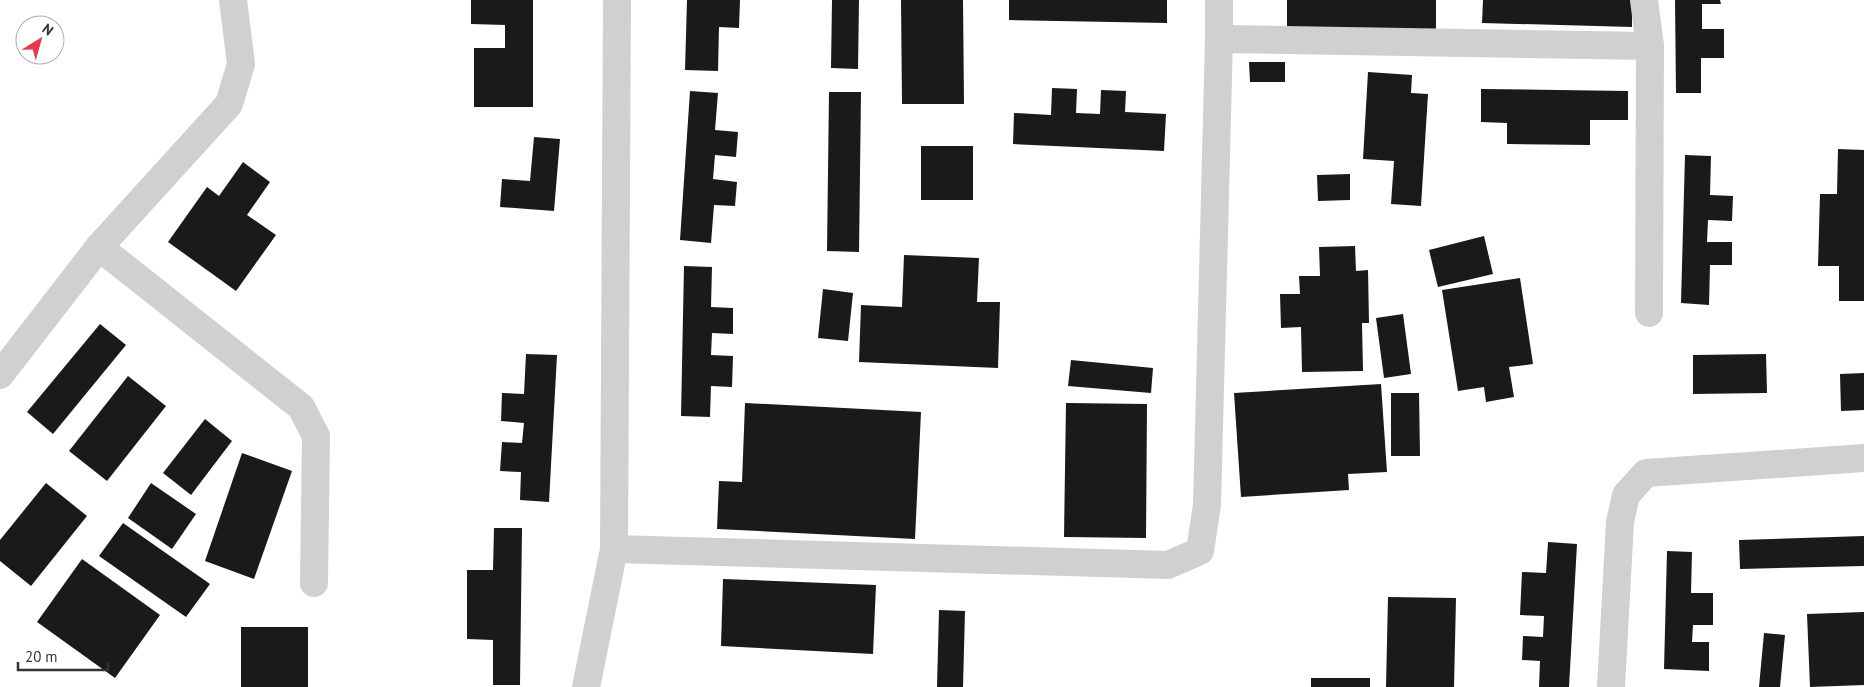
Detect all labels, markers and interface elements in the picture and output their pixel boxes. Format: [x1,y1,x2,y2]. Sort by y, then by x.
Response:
north arrow [15,15,65,65]
text: N [39,20,57,40]
scale bar [18,640,108,672]
text: 20 m [25,647,58,666]

